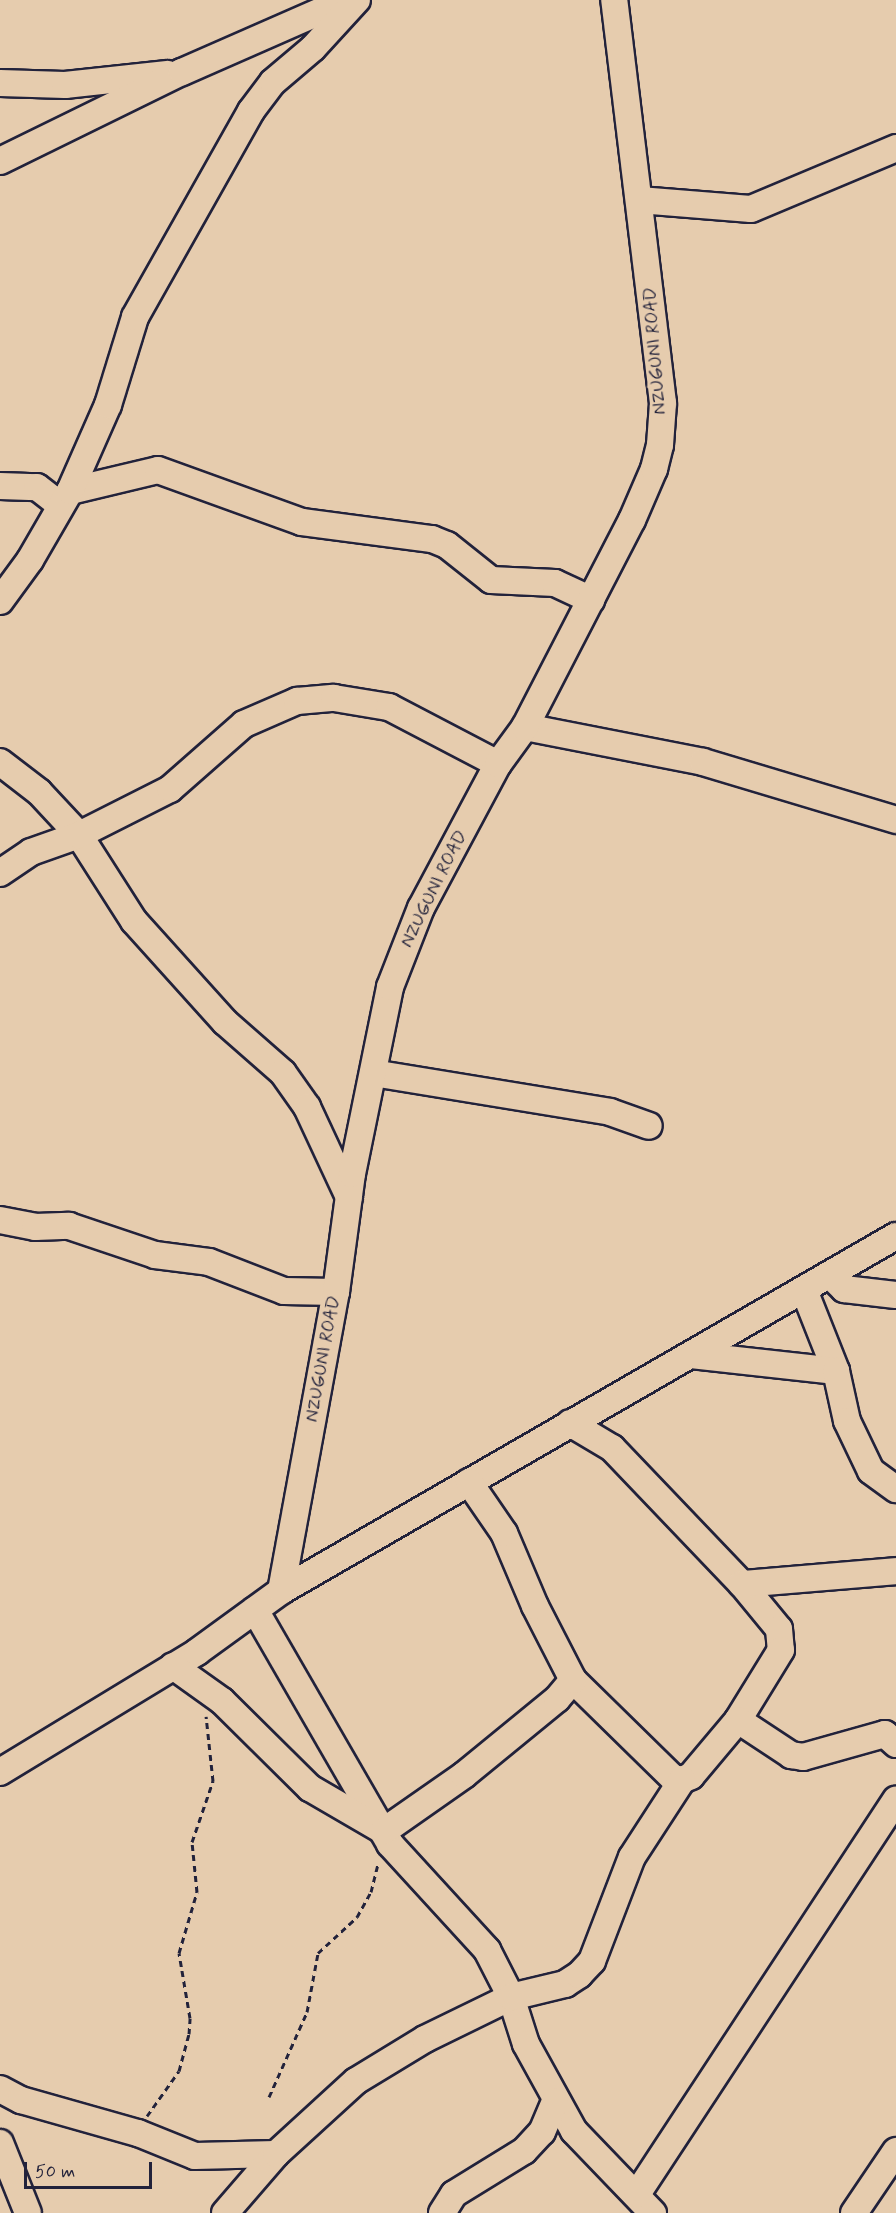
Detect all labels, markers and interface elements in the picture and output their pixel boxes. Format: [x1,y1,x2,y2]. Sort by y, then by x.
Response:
street label: NZUGUNI ROAD [639,287,671,415]
street label: NZUGUNI ROAD [397,827,471,951]
street label: NZUGUNI ROAD [301,1295,345,1423]
scale bar [27,2150,154,2188]
text: 50 m [35,2160,75,2184]

